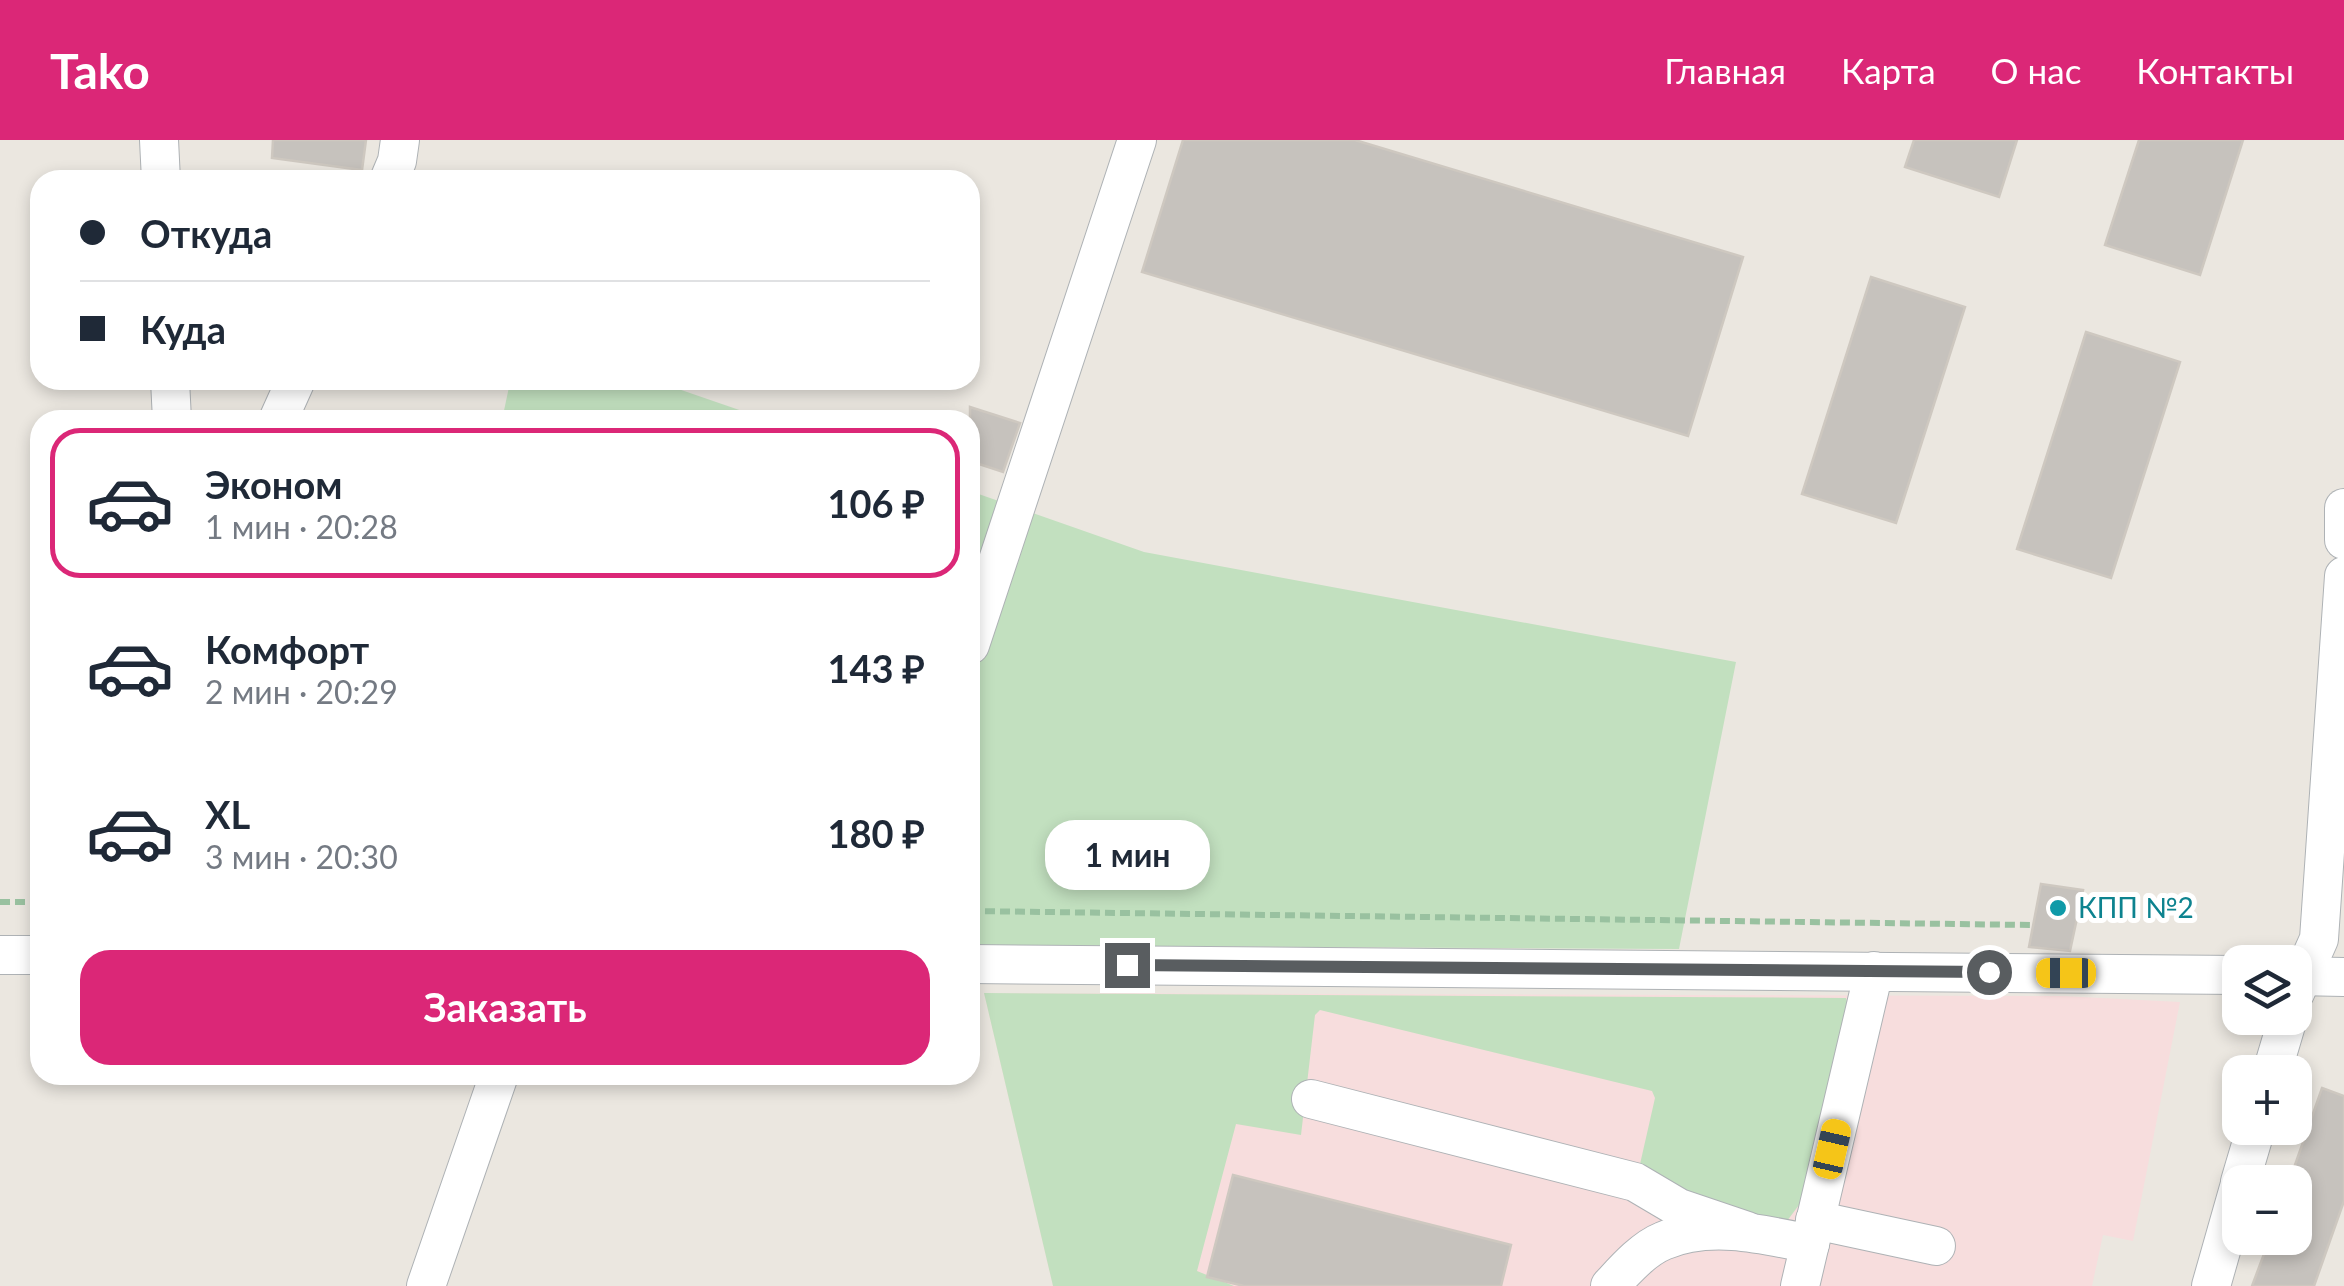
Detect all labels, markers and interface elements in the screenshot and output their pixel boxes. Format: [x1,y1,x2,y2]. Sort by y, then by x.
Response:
text: Tako [50,42,150,99]
text: Главная [1664,49,1786,91]
text: Карта [1841,49,1936,91]
text: О нас [1991,49,2081,91]
text: Контакты [2136,49,2294,91]
text: Откуда [140,210,272,256]
text: Куда [140,306,226,352]
icon: car [85,458,175,548]
text: Эконом [205,461,343,507]
text: 106 ₽ [828,480,925,526]
text: 1 мин · 20:28 [205,507,398,546]
icon: car [85,623,175,713]
text: Комфорт [205,626,369,672]
text: 143 ₽ [828,645,925,691]
text: 2 мин · 20:29 [205,672,398,711]
icon: car [85,788,175,878]
text: XL [205,791,250,837]
text: 180 ₽ [828,810,925,856]
callout: 1 мин [1044,820,1210,890]
text: 1 мин [1084,835,1171,874]
text: 3 мин · 20:30 [205,837,398,876]
place label: КПП №2 [2078,890,2194,924]
marker: КПП №2 [2047,897,2069,919]
route end [1105,943,1150,988]
map controls [2222,945,2312,1255]
button: layers [2222,945,2312,1035]
button: Заказать [80,950,930,1065]
route start [1967,950,2012,995]
car [2036,958,2096,988]
button: + [2222,1055,2312,1145]
car [1811,1116,1853,1182]
button: − [2222,1165,2312,1255]

